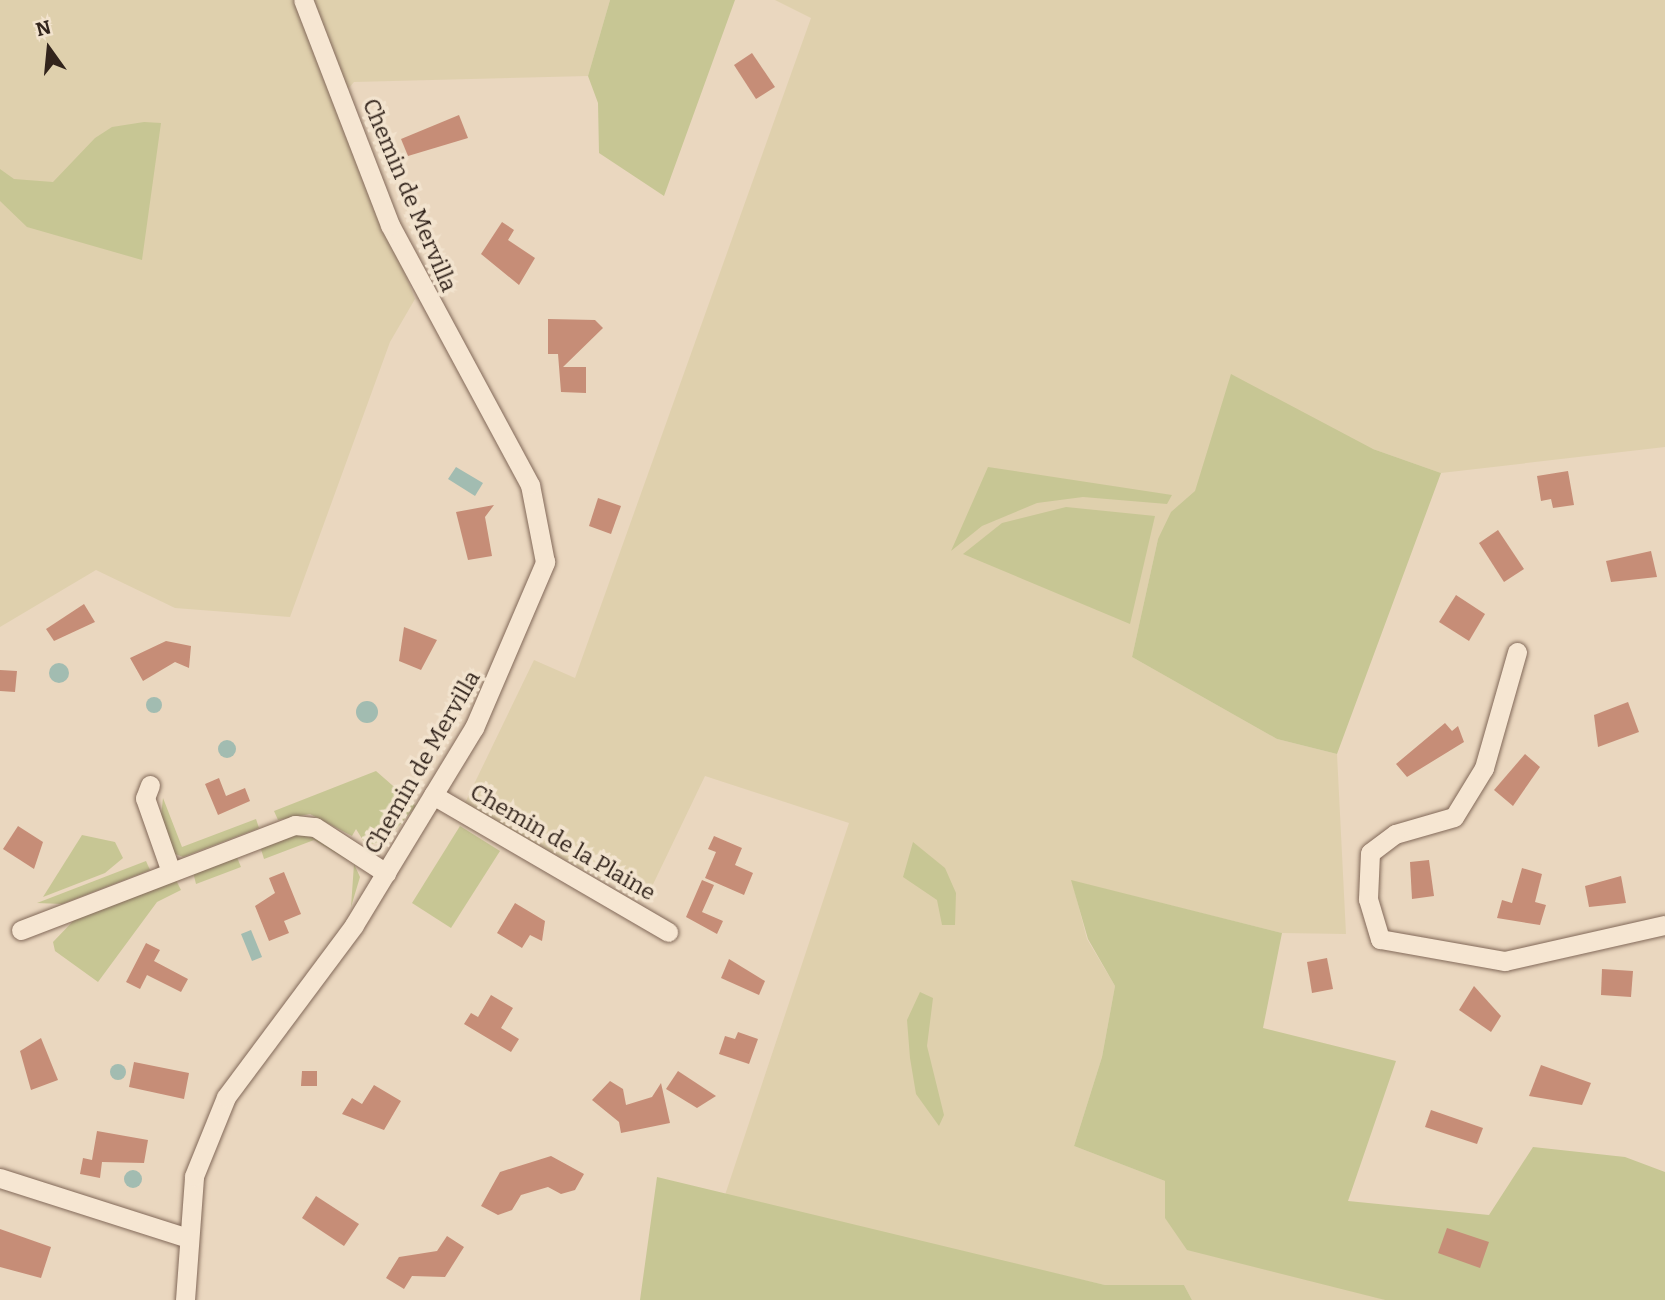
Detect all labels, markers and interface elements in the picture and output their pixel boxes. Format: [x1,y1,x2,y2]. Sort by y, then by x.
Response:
north arrow [14,14,84,84]
text: N [33,15,53,41]
street label: Chemin de Mervilla [357,94,463,296]
street label: Chemin de Mervilla [358,665,486,859]
street label: Chemin de la Plaine [465,778,661,906]

